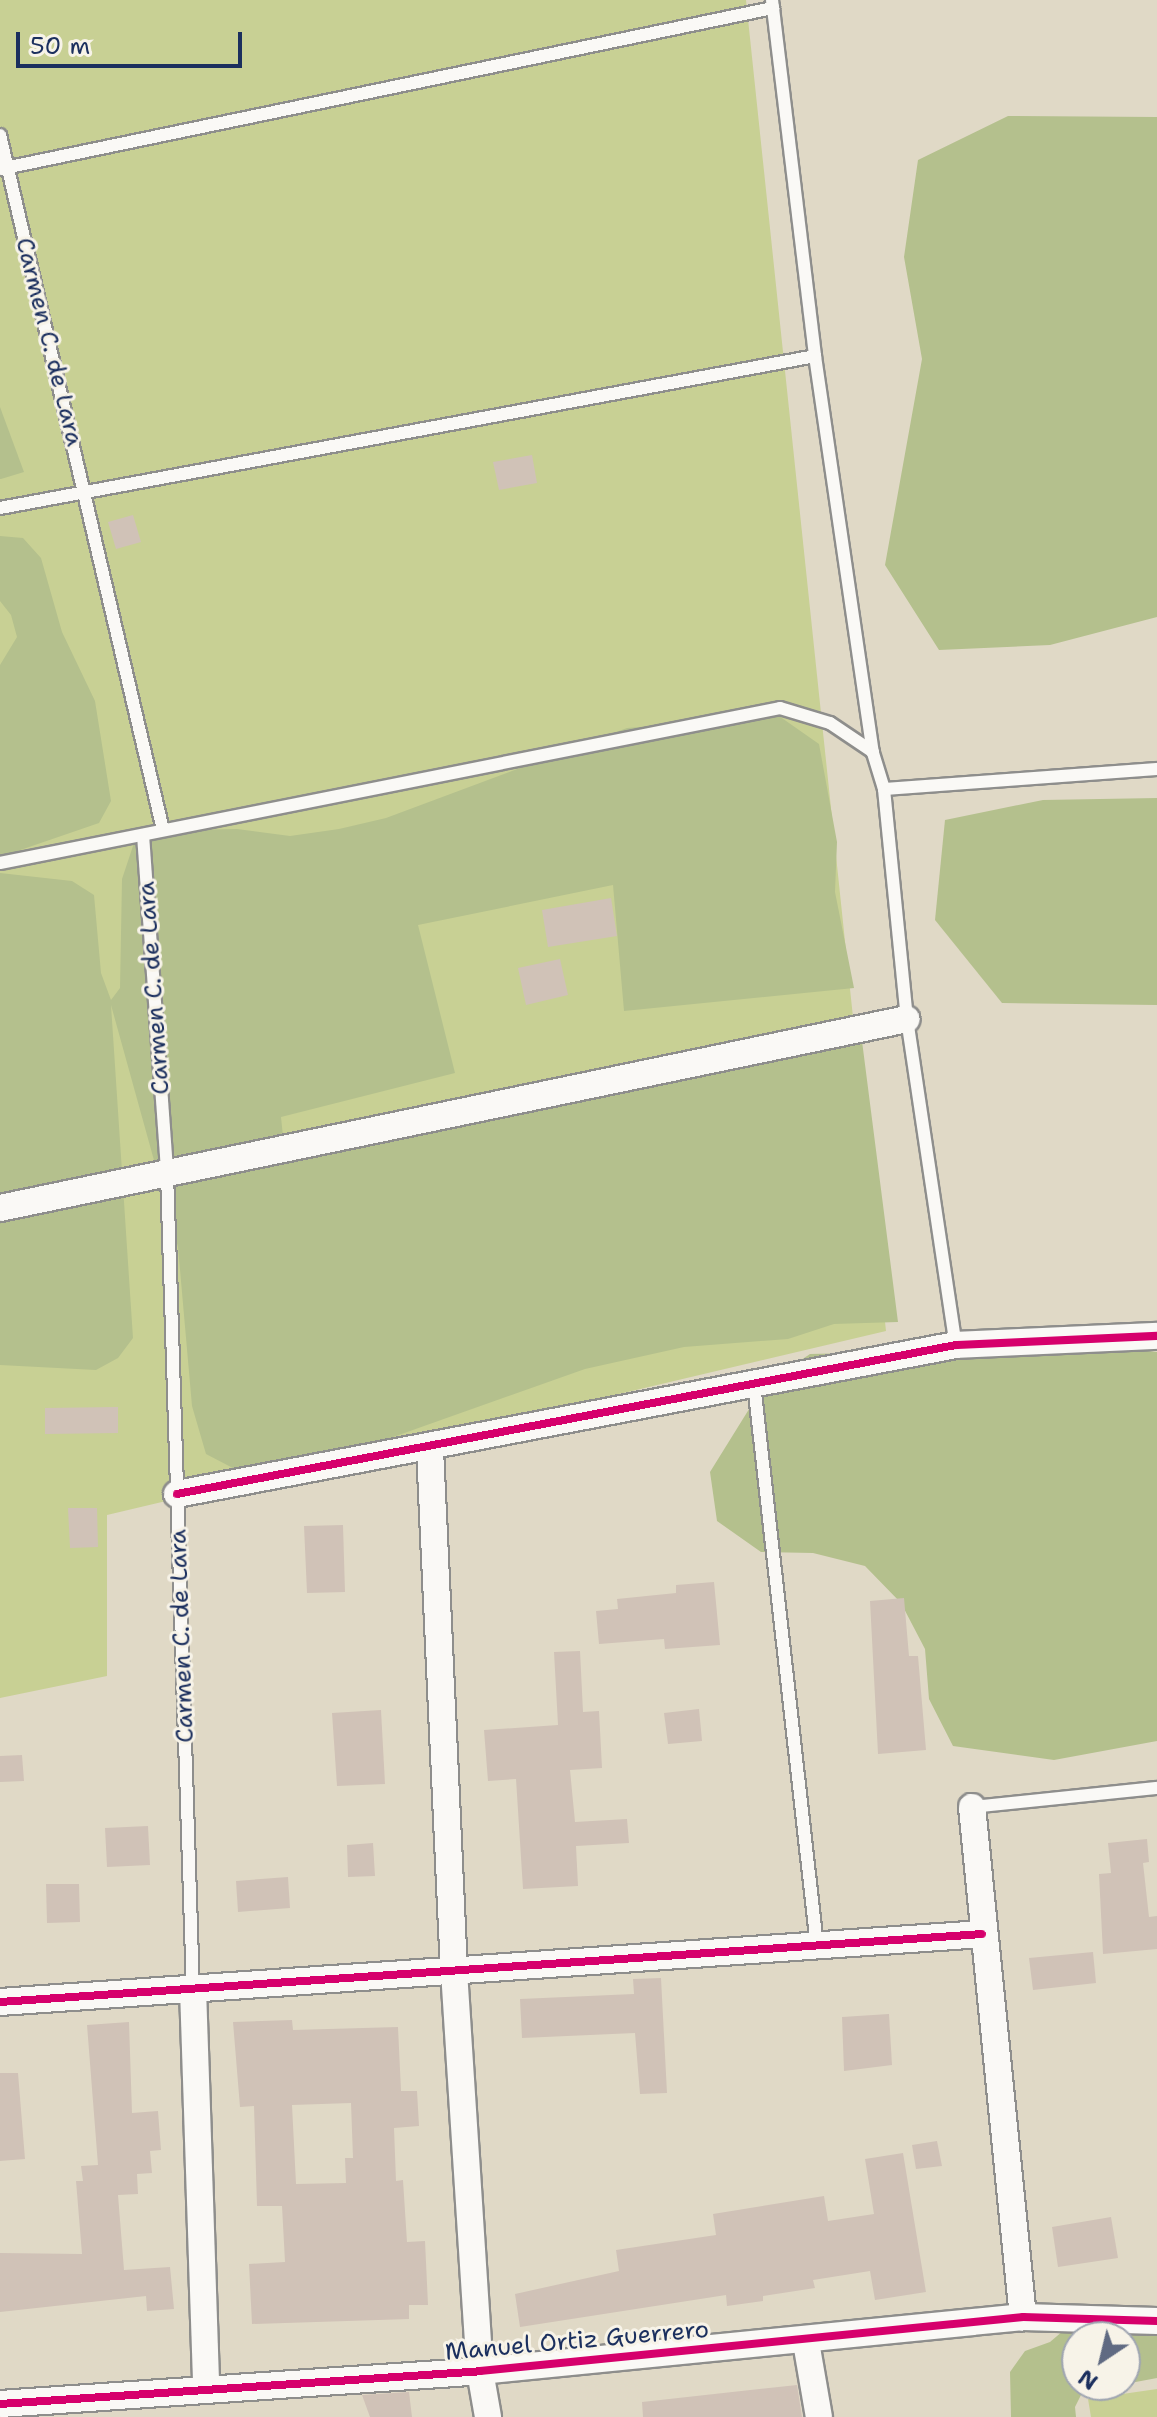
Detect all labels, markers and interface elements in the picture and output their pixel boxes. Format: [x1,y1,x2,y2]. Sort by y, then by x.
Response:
scale bar [20,16,246,66]
text: 50 m [30,30,90,62]
street label: Carmen C. de Lara [9,235,89,449]
street label: Carmen C. de Lara [132,880,176,1096]
street label: Carmen C. de Lara [164,1529,200,1743]
street label: Manuel Ortiz Guerrero [444,2315,710,2367]
north arrow [1061,2321,1141,2401]
text: N [1073,2363,1104,2396]

